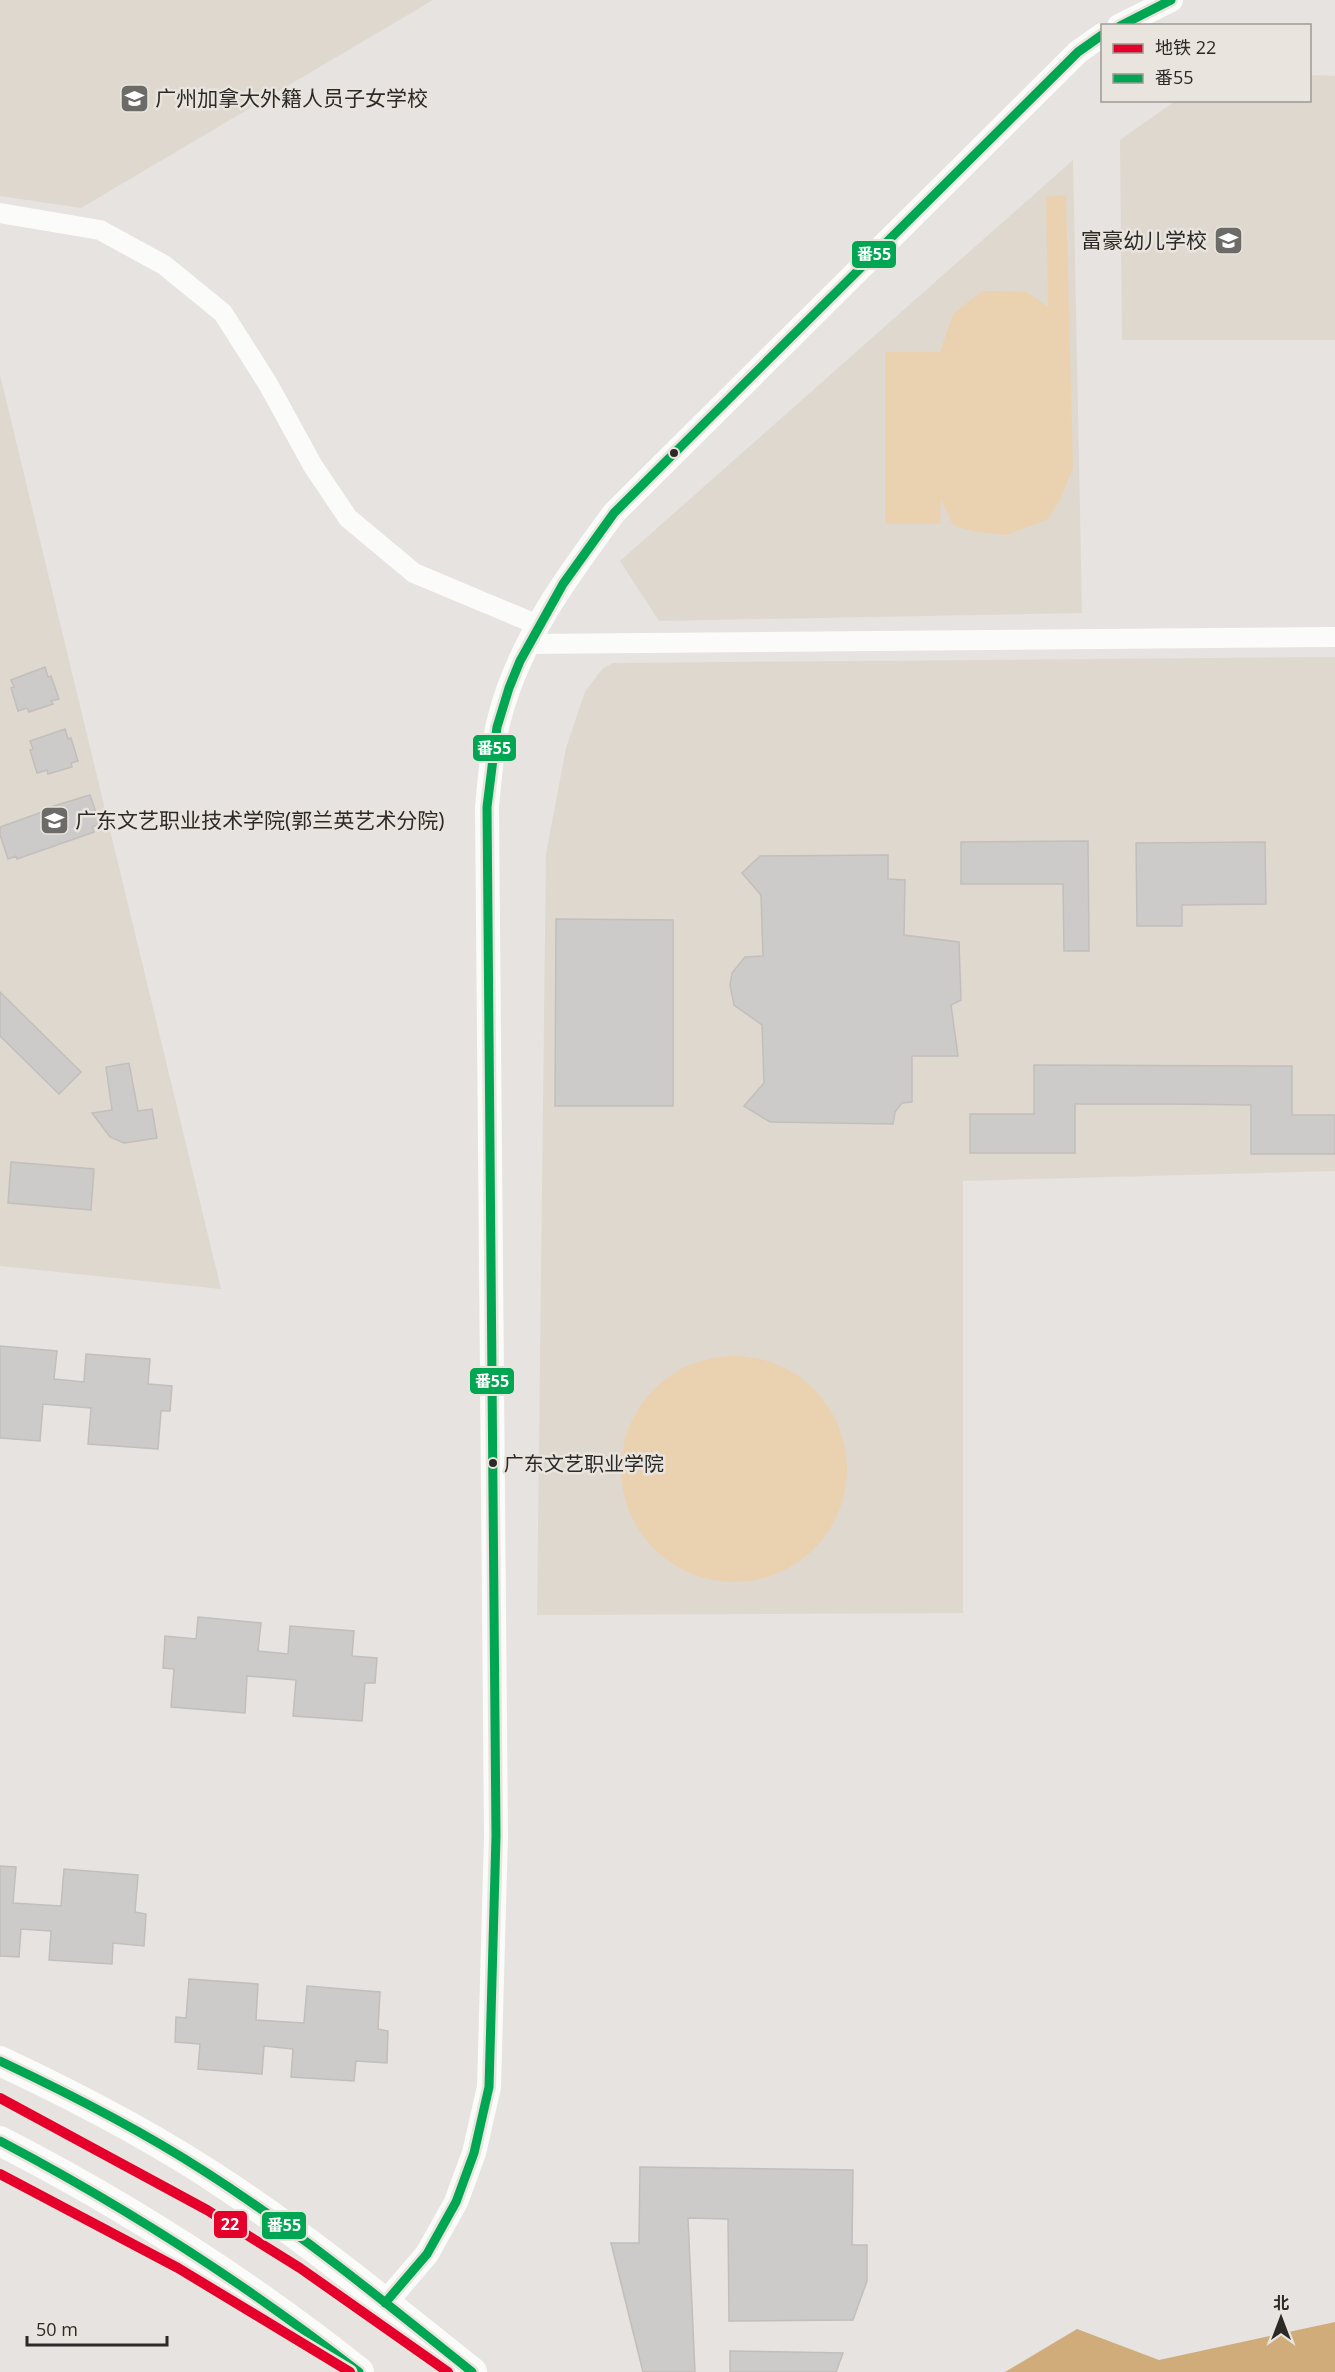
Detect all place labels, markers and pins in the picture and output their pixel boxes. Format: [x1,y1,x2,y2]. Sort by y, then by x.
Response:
school or university icon: 广州加拿大外籍人员子女学校 [118,82,150,114]
place label: 广州加拿大外籍人员子女学校 [155,84,428,112]
school or university icon: 富豪幼儿学校 [1212,224,1244,256]
place label: 富豪幼儿学校 [1081,226,1207,254]
unlabelled marker [668,447,680,459]
school or university icon: 广东文艺职业技术学院(郭兰英艺术分院) [38,804,70,836]
place label: 广东文艺职业技术学院(郭兰英艺术分院) [75,806,444,834]
place label: 广东文艺职业学院 [504,1450,664,1477]
marker: 广东文艺职业学院 [487,1457,499,1469]

